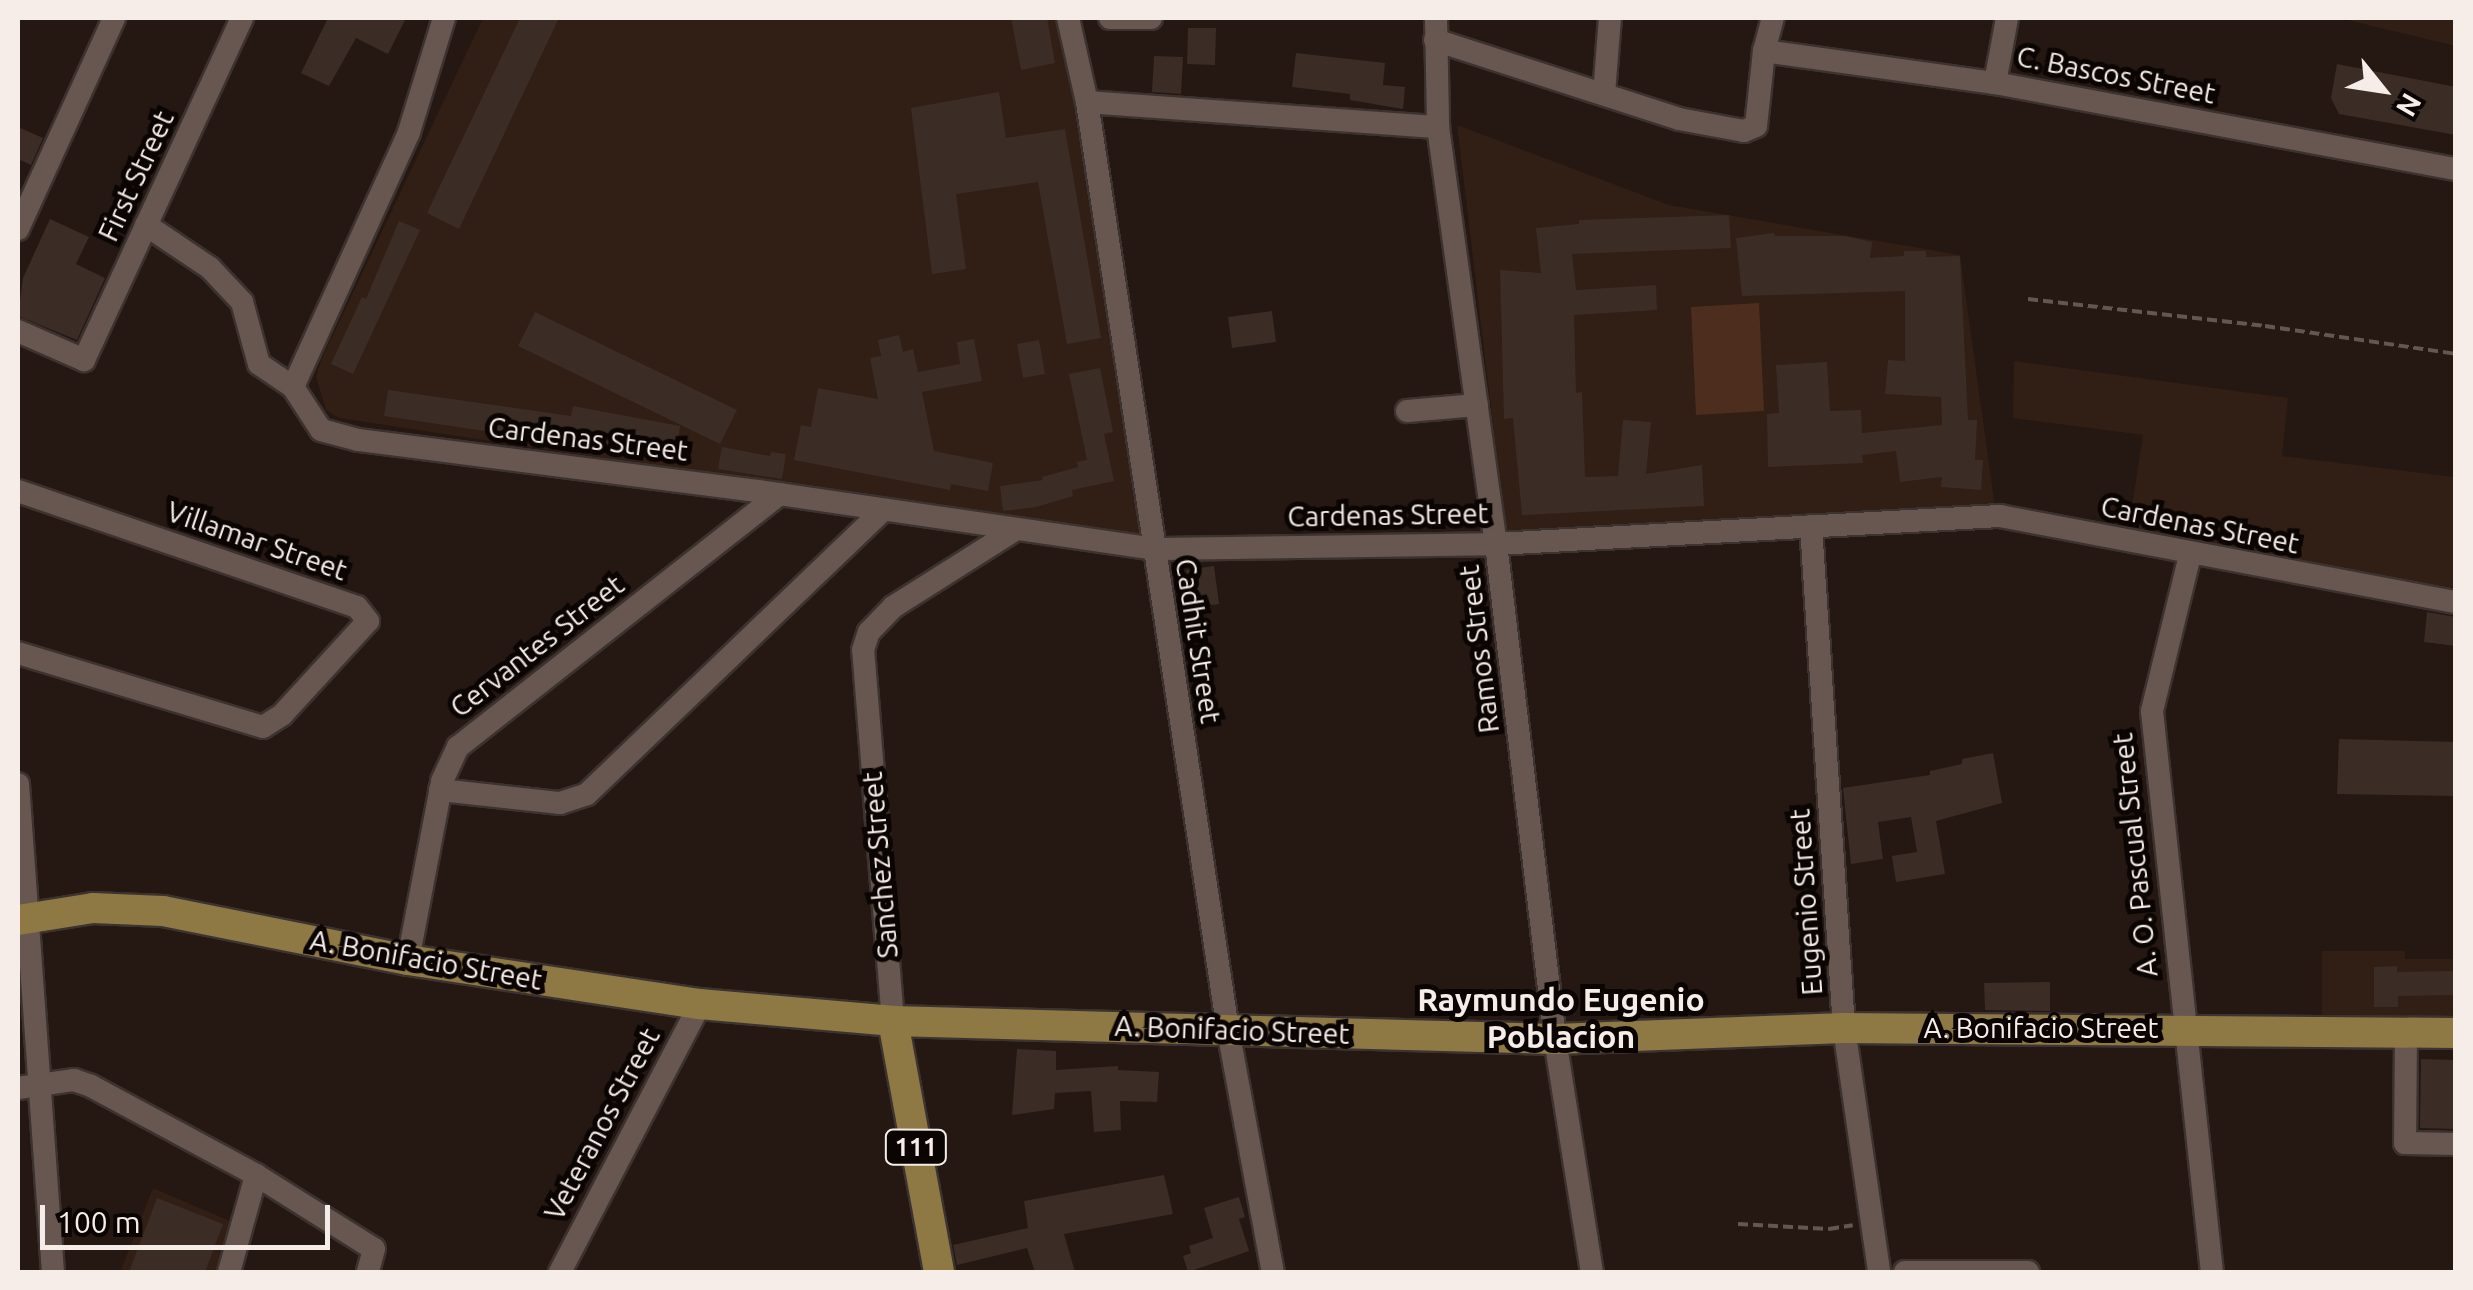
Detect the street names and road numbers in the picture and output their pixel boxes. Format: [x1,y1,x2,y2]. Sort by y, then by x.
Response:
street label: C. Bascos Street [2014,39,2218,111]
street label: First Street [91,106,181,246]
street label: Cardenas Street [486,410,690,468]
street label: Cardenas Street [2098,489,2302,561]
street label: Villamar Street [162,494,352,588]
street label: Cardenas Street [1287,496,1489,534]
street label: Cadhit Street [1168,556,1228,726]
street label: Ramos Street [1452,563,1506,735]
street label: Cervantes Street [444,568,630,724]
street label: A. O. Pascual Street [2105,731,2165,979]
street label: Sanchez Street [855,770,905,960]
street label: Eugenio Street [1783,808,1829,996]
street label: A. Bonifacio Street [307,923,545,997]
street label: A. Bonifacio Street [1114,1009,1350,1051]
street label: A. Bonifacio Street [1923,1011,2159,1045]
street label: Veteranos Street [537,1022,667,1226]
road number: 111 [884,1127,948,1167]

